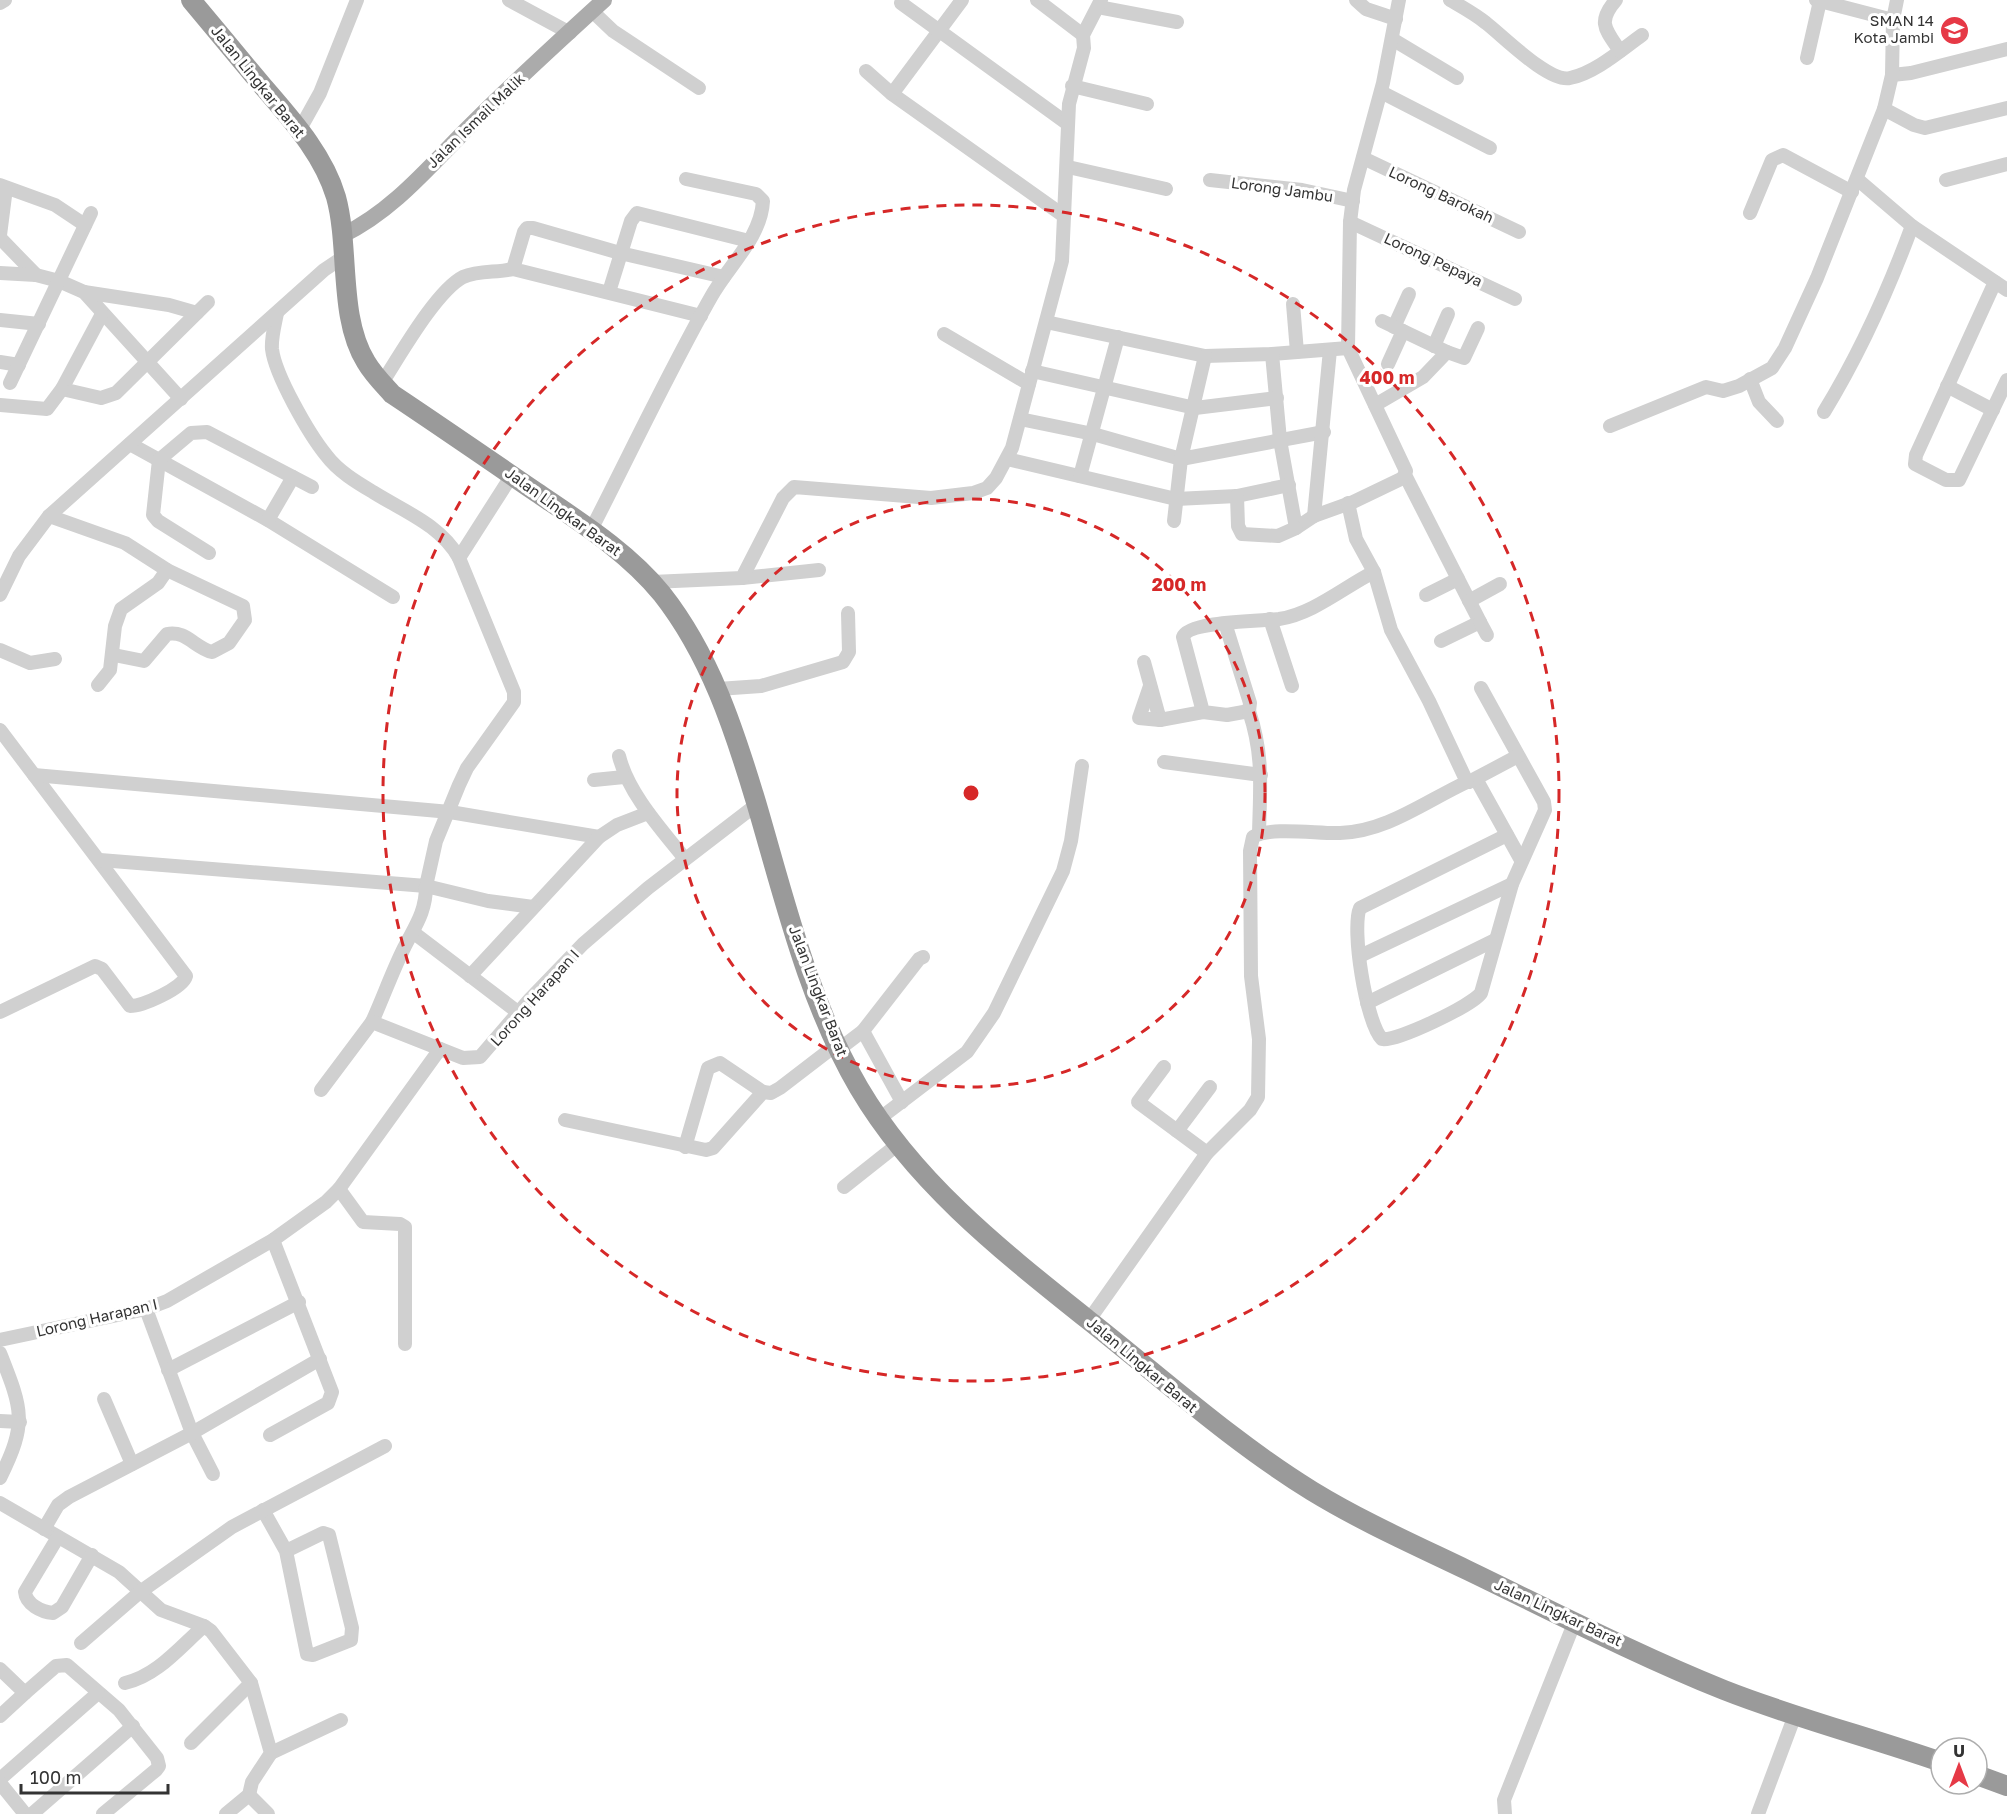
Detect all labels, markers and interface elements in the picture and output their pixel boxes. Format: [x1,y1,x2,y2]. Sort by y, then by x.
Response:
place label: SMAN 14 Kota Jambi [1853,11,1934,46]
school or university icon: SMAN 14 Kota Jambi [1939,14,1971,46]
street label: Jalan Lingkar Barat [208,22,310,141]
street label: Jalan Ismail Malik [423,69,528,171]
street label: Lorong Barokah [1386,162,1497,226]
street label: Lorong Jambu [1230,173,1334,205]
street label: Lorong Pepaya [1381,228,1485,290]
text: 400 m [1360,366,1414,388]
street label: Jalan Lingkar Barat [502,463,625,559]
text: 200 m [1152,573,1206,595]
centre of rings [961,783,981,803]
street label: Jalan Lingkar Barat [786,923,852,1059]
street label: Lorong Harapan I [486,945,582,1049]
street label: Lorong Harapan I [34,1294,159,1340]
street label: Jalan Lingkar Barat [1084,1313,1202,1416]
street label: Jalan Lingkar Barat [1492,1575,1625,1650]
north arrow [1929,1736,1989,1796]
text: U [1953,1741,1965,1761]
scale bar [21,1757,168,1795]
text: 100 m [30,1766,81,1788]

